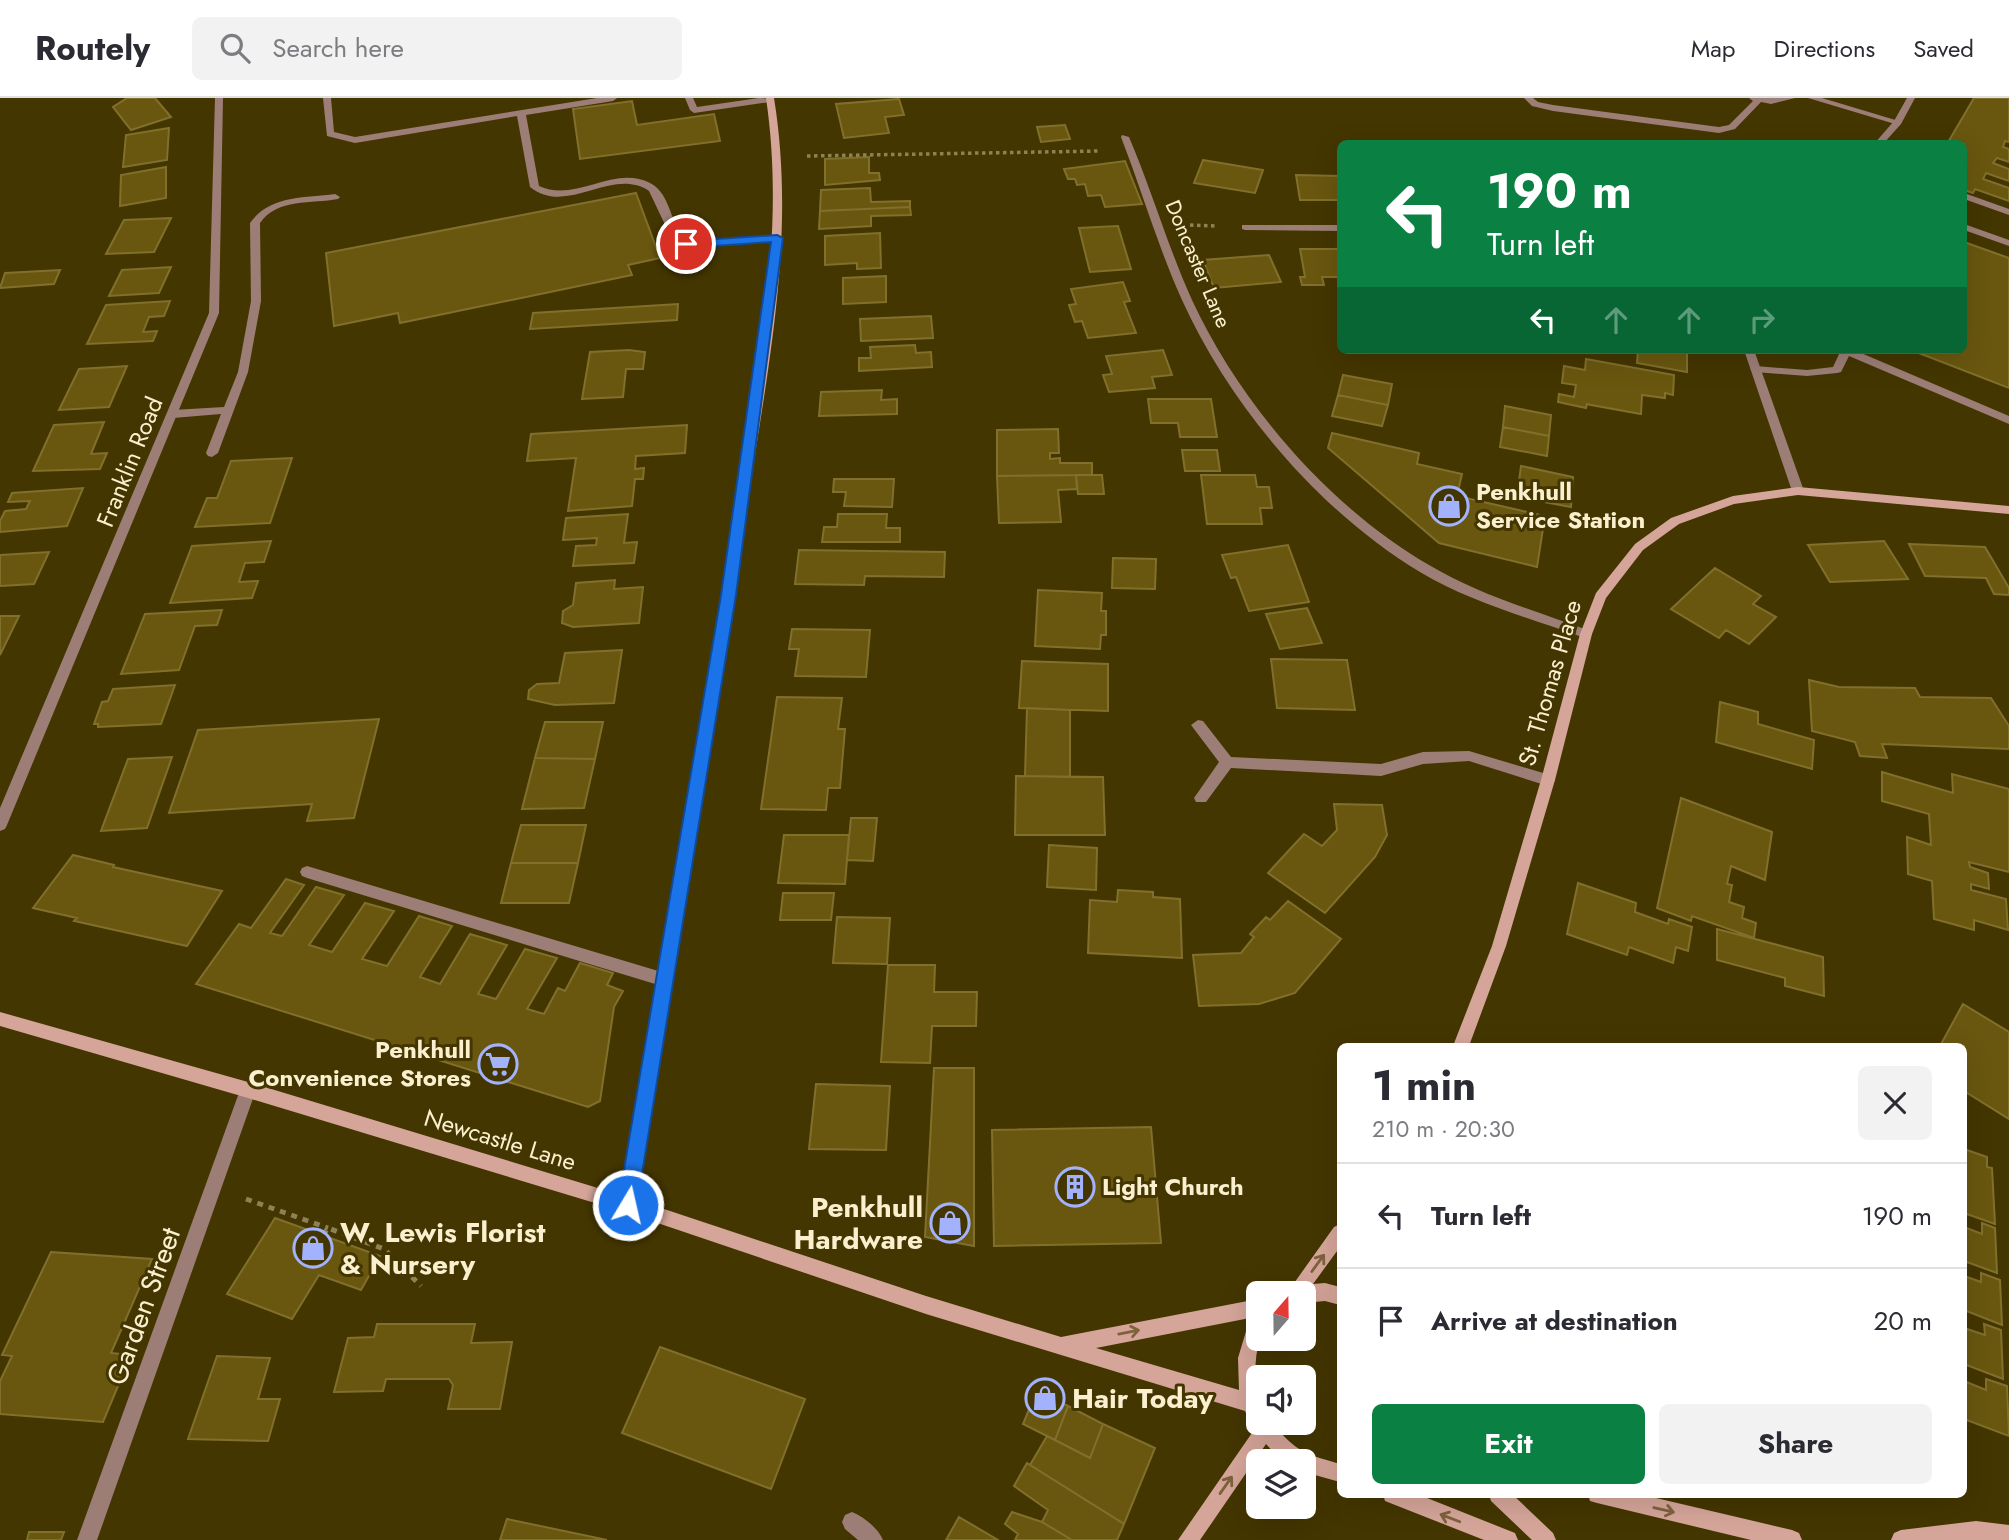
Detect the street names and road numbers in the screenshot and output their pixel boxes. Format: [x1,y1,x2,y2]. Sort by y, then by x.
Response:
street label: Doncaster Lane [1158,195,1238,333]
street label: Franklin Road [88,391,172,532]
street label: St. Thomas Place [1509,596,1590,770]
street label: Newcastle Lane [420,1100,581,1179]
street label: Garden Street [96,1221,191,1391]

